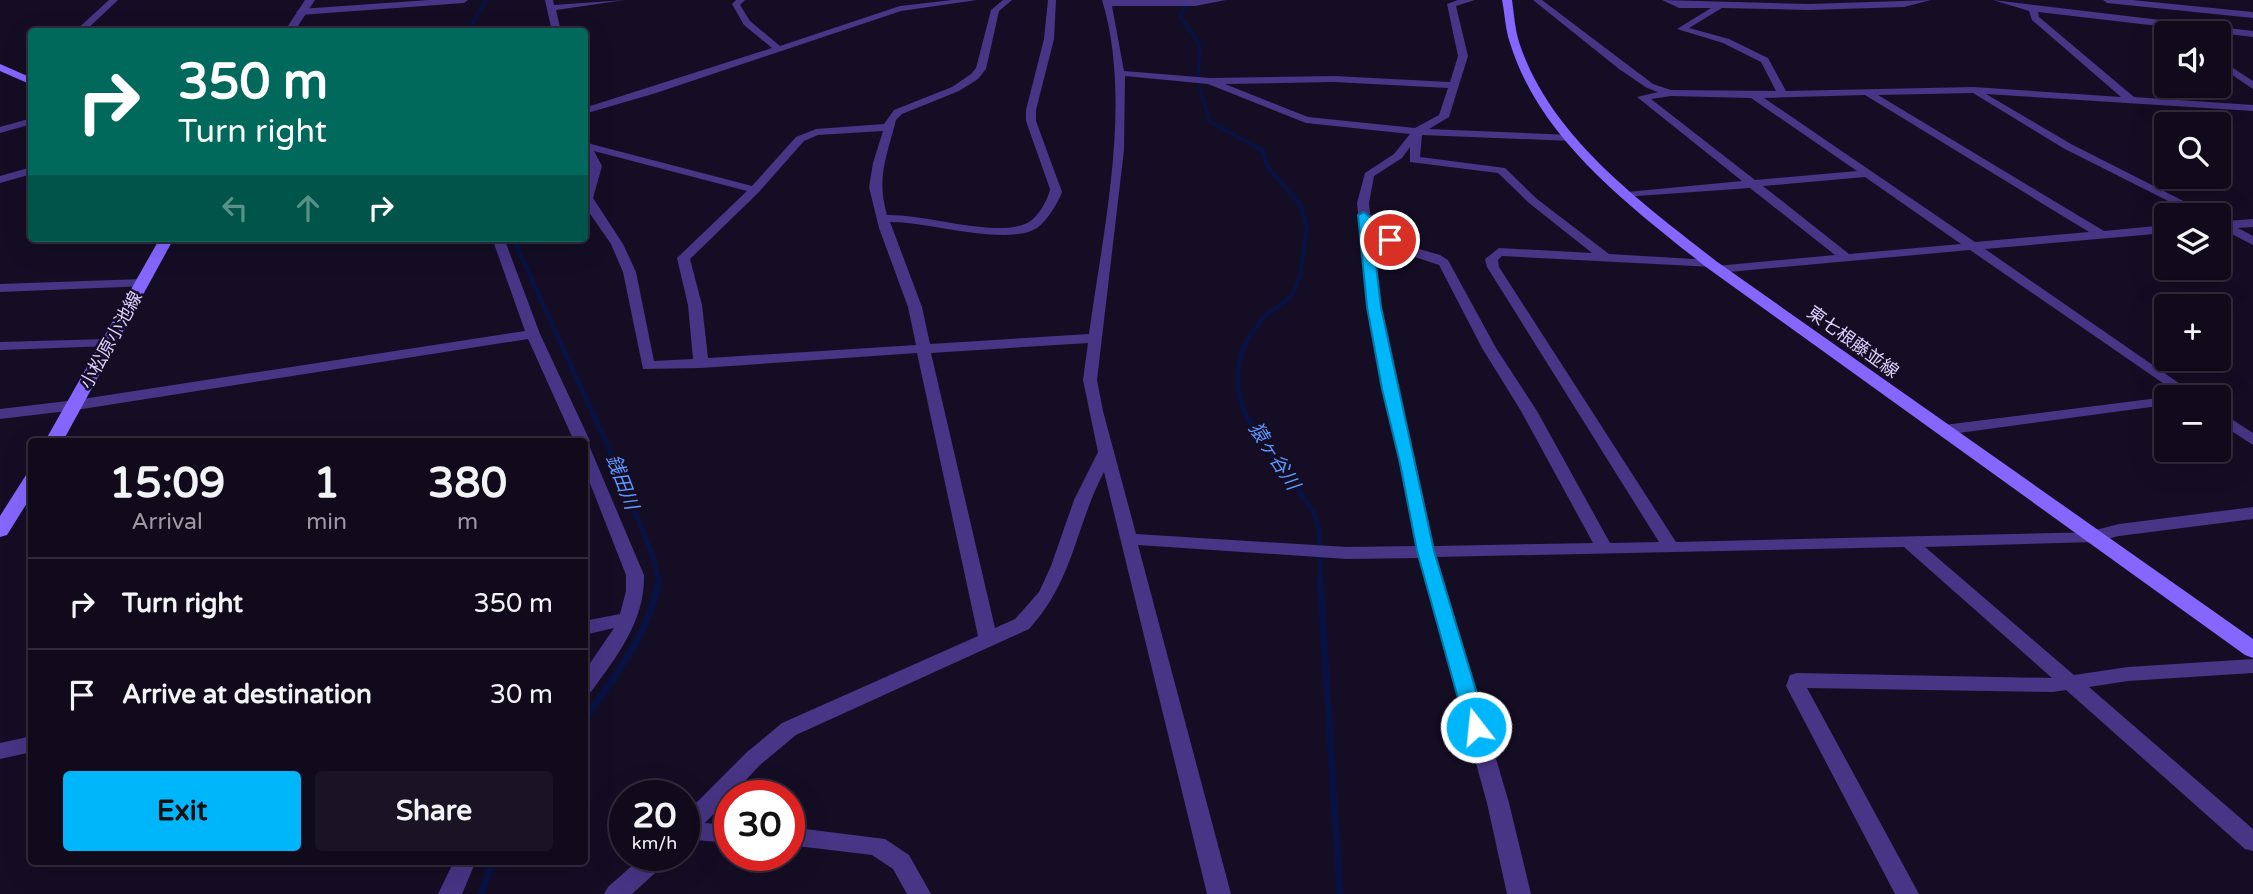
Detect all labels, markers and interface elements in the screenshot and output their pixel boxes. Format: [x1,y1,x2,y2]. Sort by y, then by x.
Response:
map controls [2154,21,2231,462]
button: sound [2154,21,2231,98]
text: 350 m [178,53,328,112]
icon: right [63,56,154,147]
button: search [2154,112,2231,189]
text: Turn right [178,113,327,151]
icon: left [216,189,254,227]
icon: ahead [289,189,327,227]
icon: right [362,189,400,227]
button: layers [2154,203,2231,280]
pin [1360,210,1420,270]
icon: arrive [1371,221,1409,259]
street label: 小松原小池線 [75,287,147,393]
button: + [2154,294,2231,371]
street label: 東七根藤並線 [1803,301,1903,383]
button: − [2154,385,2231,462]
water label: 猿ヶ谷川 [1244,418,1305,496]
water label: 銭田川 [602,451,643,514]
text: 15:09 [109,458,225,509]
text: 1 [313,458,340,509]
text: 380 [428,458,507,509]
text: Arrival [132,508,203,536]
text: min [306,508,347,536]
text: m [457,508,478,536]
icon: right [63,585,101,623]
text: Turn right [122,588,243,619]
text: 350 m [473,588,553,619]
icon: arrive [63,676,101,714]
text: Arrive at destination [122,679,372,710]
text: 30 m [490,679,553,710]
position arrow [1439,690,1513,764]
button: Exit [63,771,301,851]
button: Share [315,771,553,851]
speed limit sign: 30 [714,780,805,871]
text: 20 [633,795,676,837]
text: km/h [632,832,677,854]

